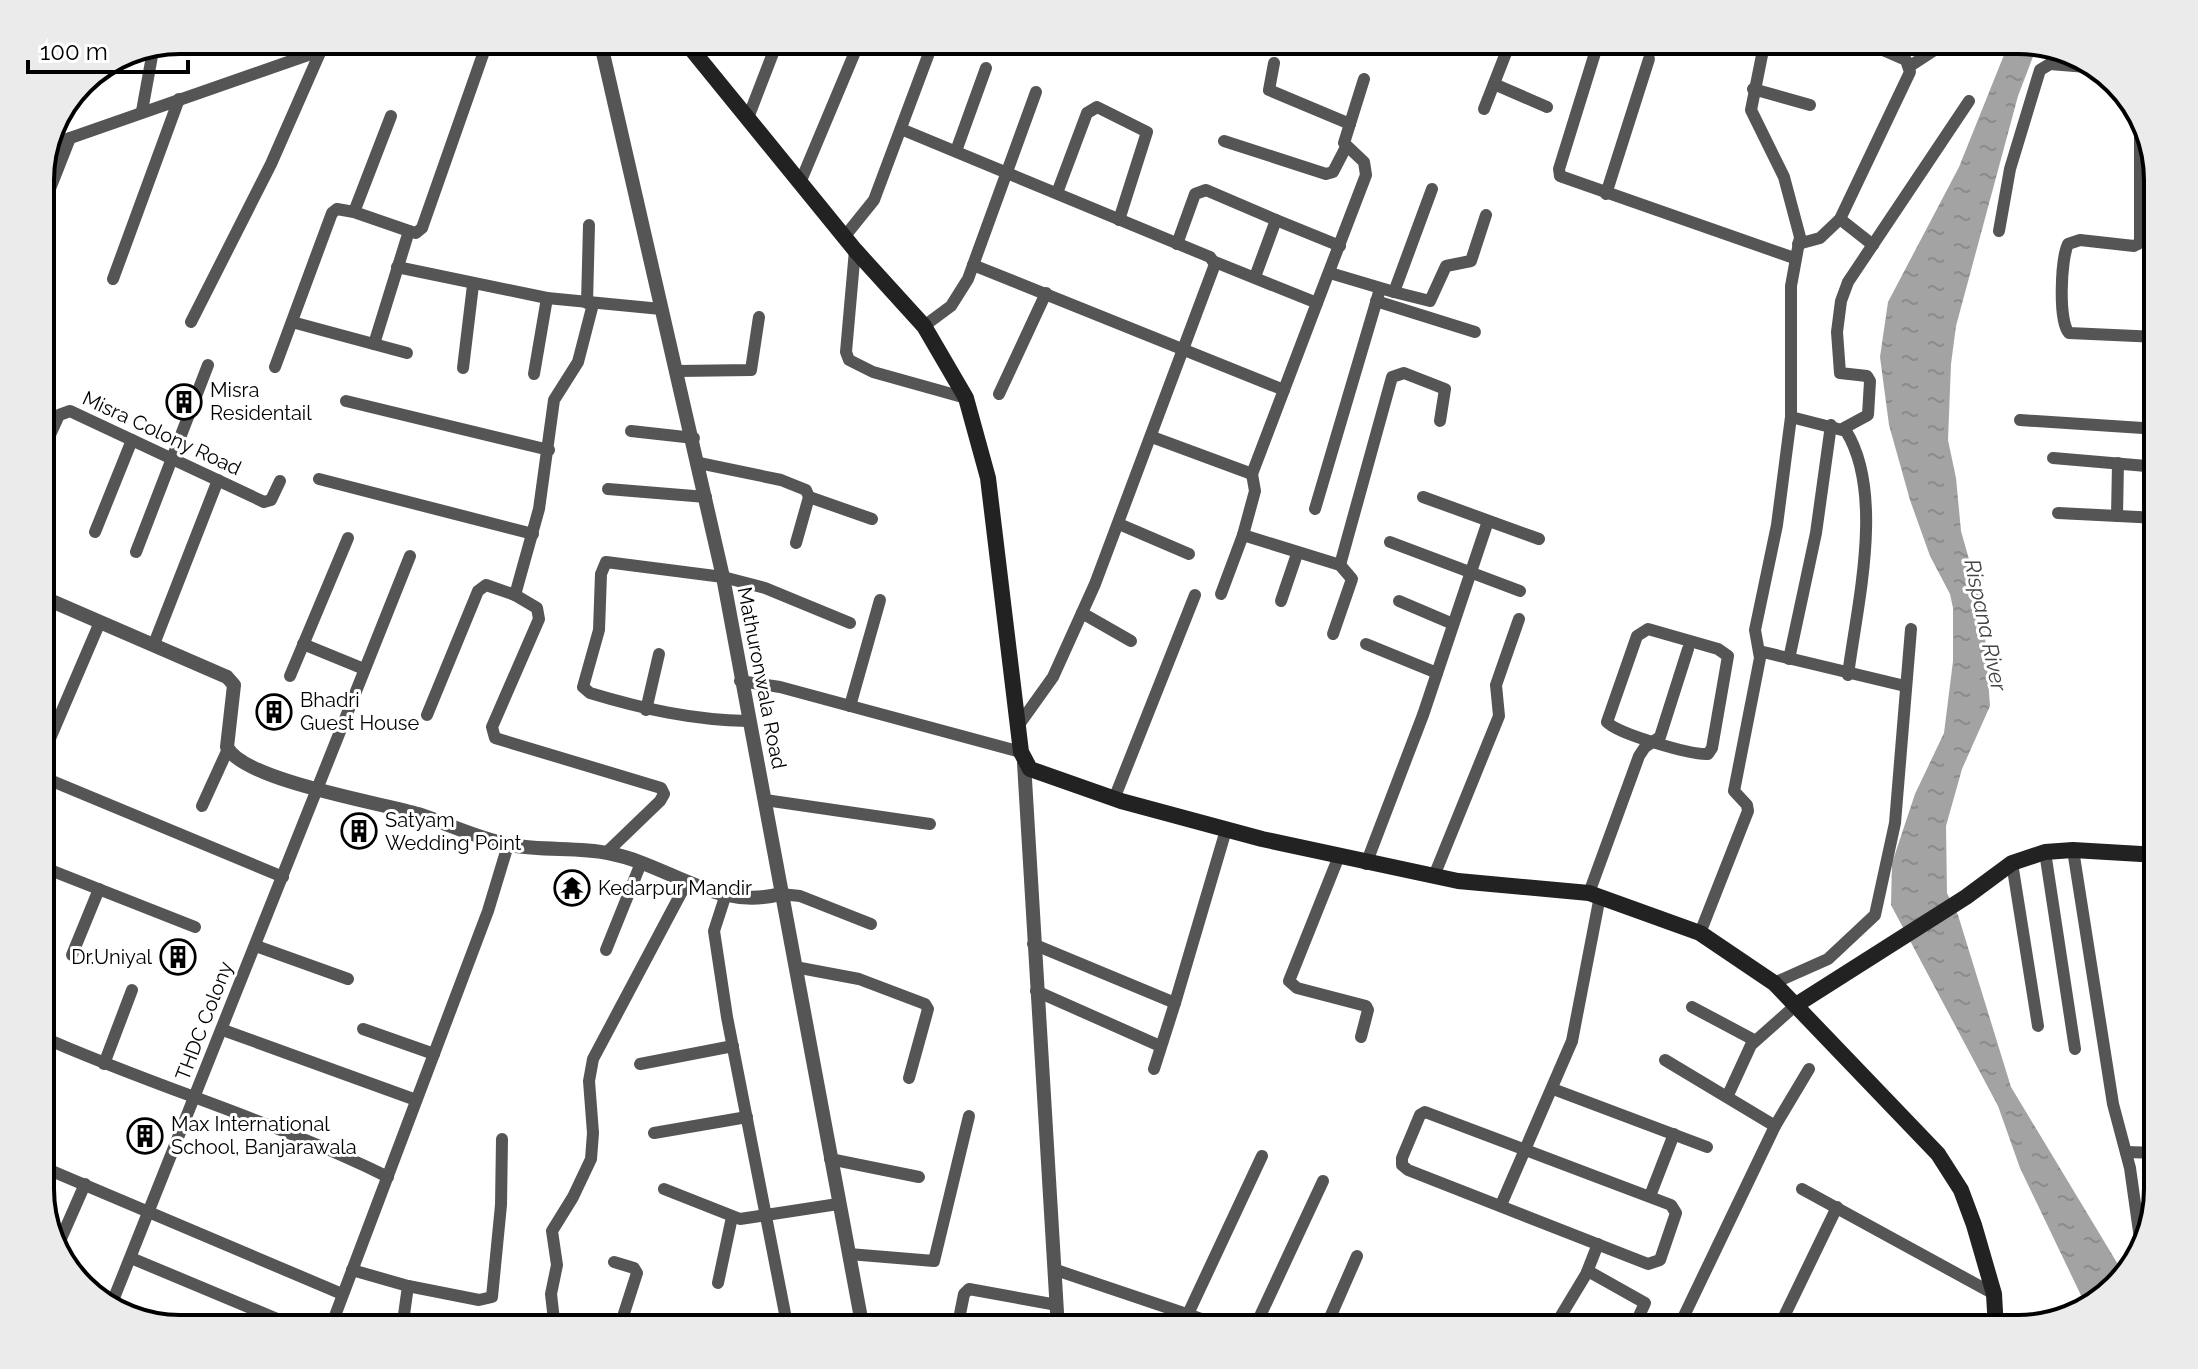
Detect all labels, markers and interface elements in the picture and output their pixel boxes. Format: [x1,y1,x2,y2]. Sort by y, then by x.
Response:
scale bar [28,24,188,74]
text: 100 m [40,37,108,66]
place label: Misra Residentail [210,378,312,425]
building icon: Misra Residentail [165,383,203,421]
street label: Misra Colony Road [79,386,245,480]
water label: Rispana River [1959,557,2013,695]
street label: Mathuronwala Road [733,585,791,771]
place label: Bhadri Guest House [300,688,419,735]
building icon: Bhadri Guest House [255,693,293,731]
place label: Satyam Wedding Point [385,808,522,855]
building icon: Satyam Wedding Point [340,812,378,850]
temple icon: Kedarpur Mandir [553,869,591,907]
place label: Kedarpur Mandir [598,876,752,900]
building icon: Dr.Uniyal [159,938,197,976]
place label: Dr.Uniyal [71,945,153,969]
street label: THDC Colony [170,958,238,1084]
place label: Max International School, Banjarawala [171,1112,357,1159]
building icon: Max International School, Banjarawala [126,1117,164,1155]

